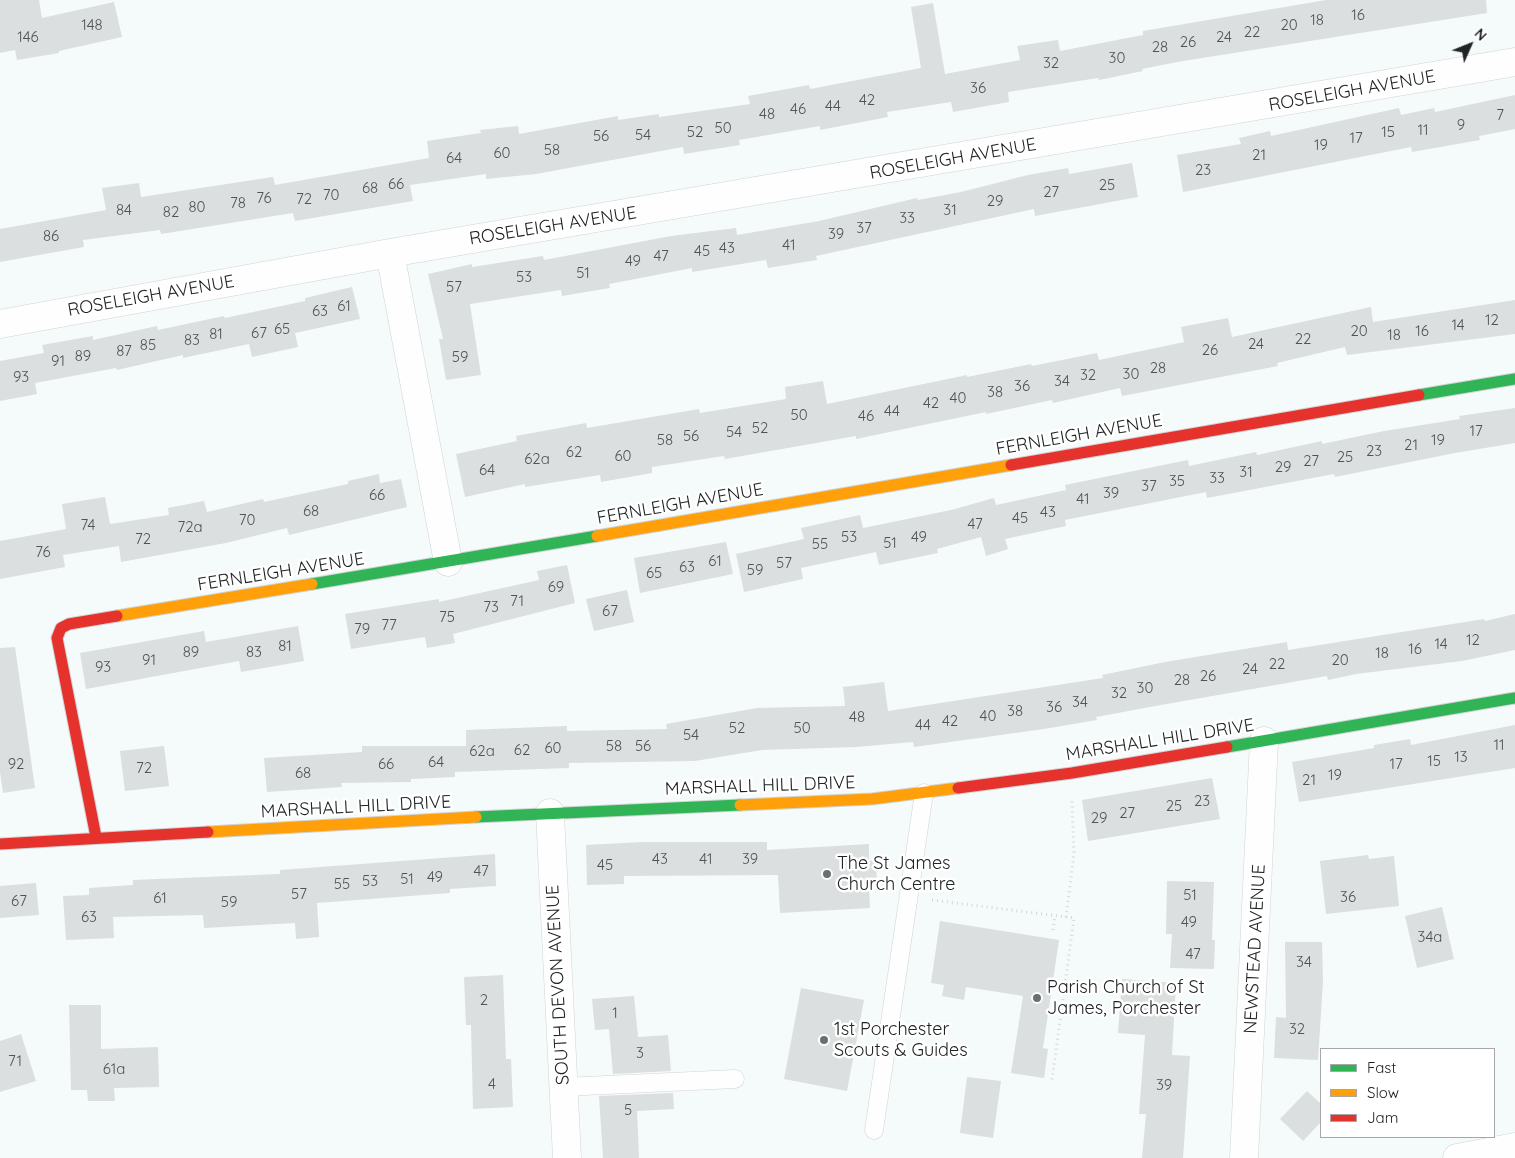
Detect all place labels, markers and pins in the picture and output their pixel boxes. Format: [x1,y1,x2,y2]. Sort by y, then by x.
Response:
place label: The St James Church Centre [837,853,955,896]
marker: The St James Church Centre [821,868,833,880]
place label: Parish Church of St James, Porchester [1047,977,1205,1020]
marker: Parish Church of St James, Porchester [1031,992,1043,1004]
place label: 1st Porchester Scouts & Guides [834,1019,968,1062]
marker: 1st Porchester Scouts & Guides [818,1034,830,1046]

